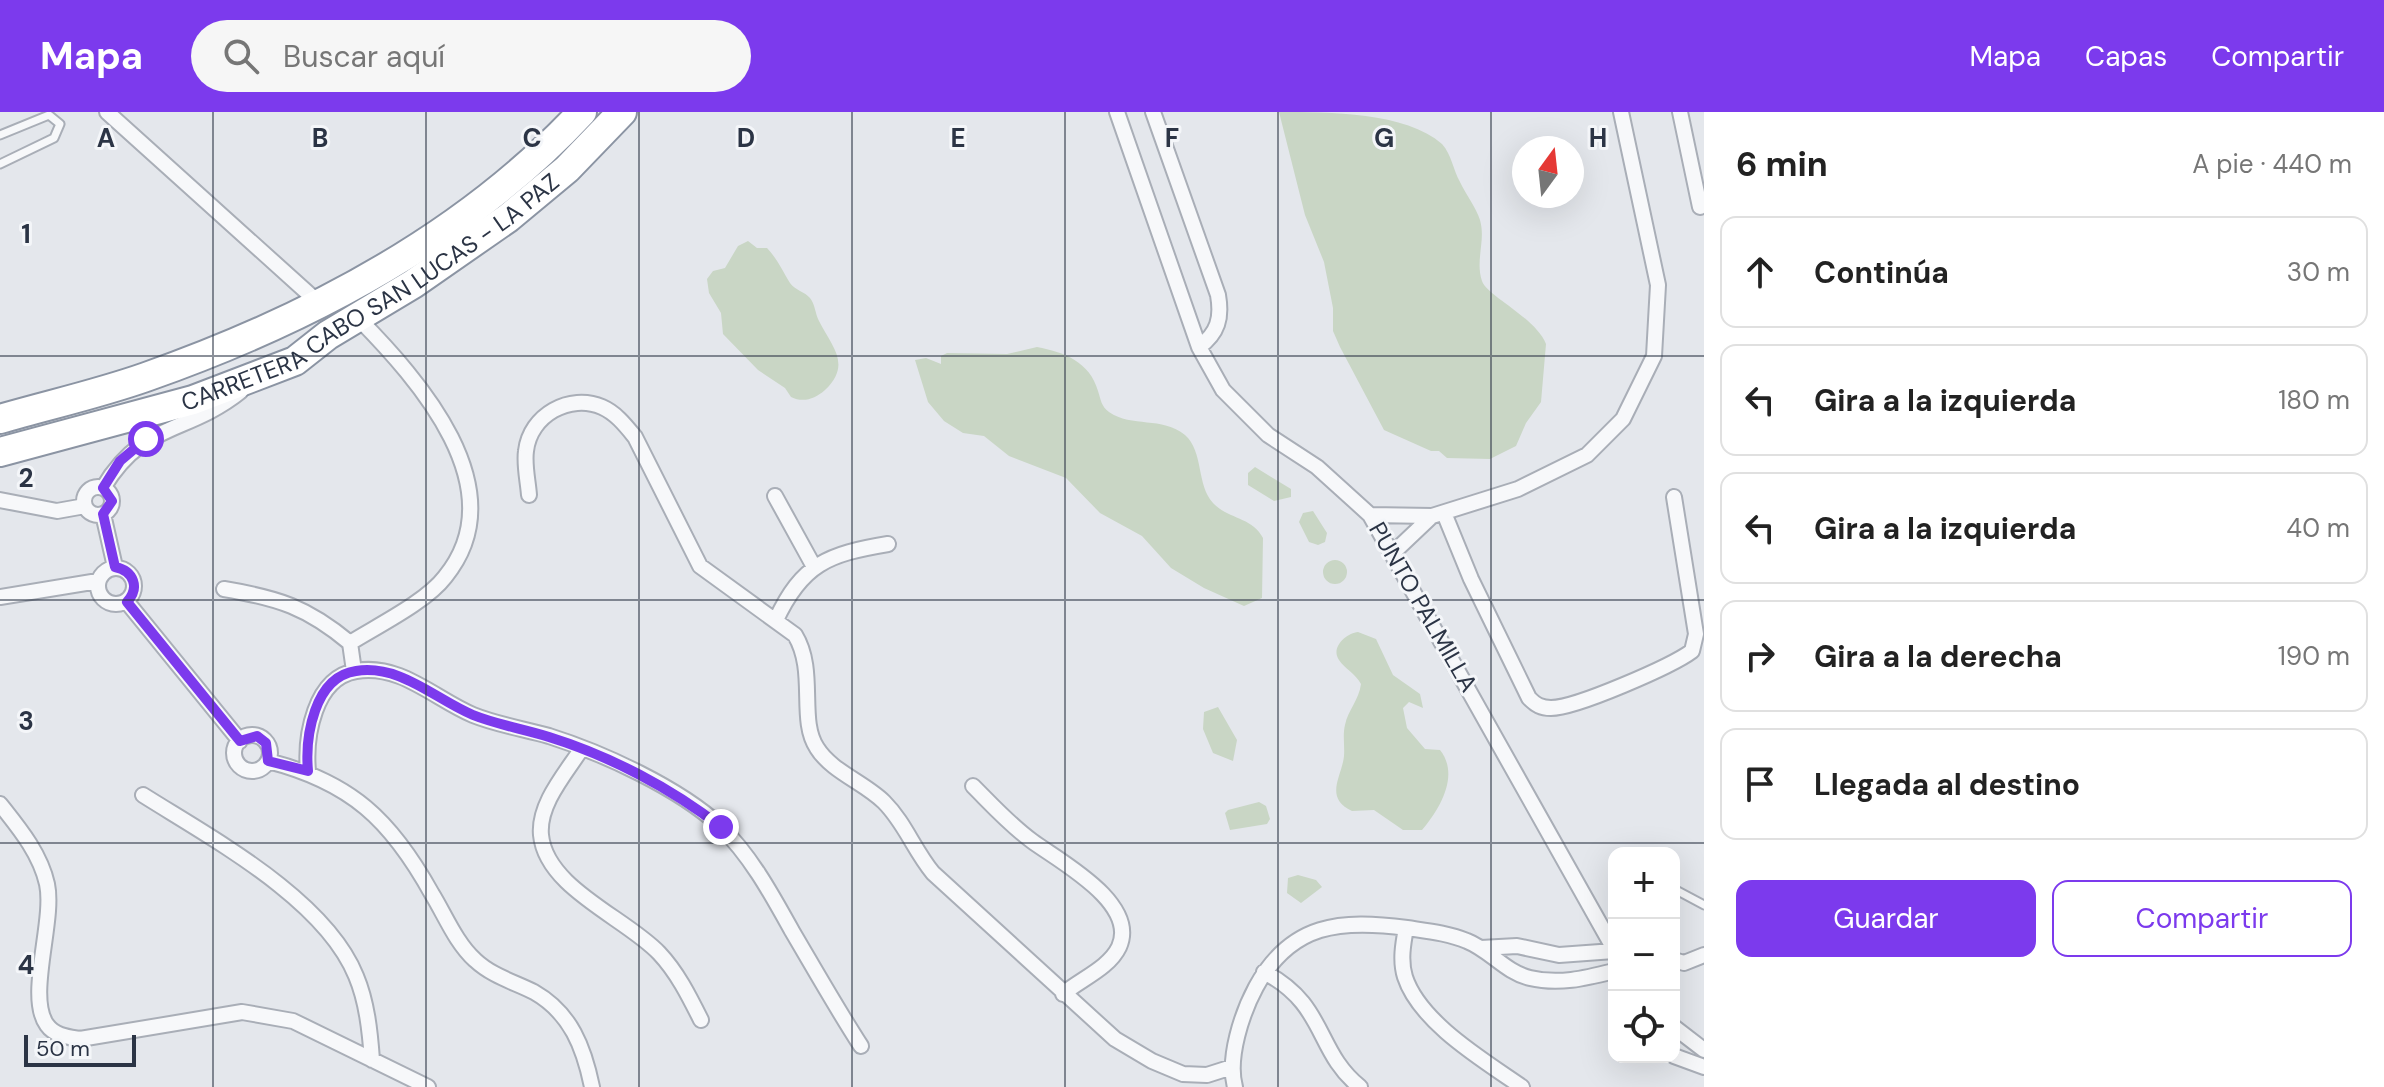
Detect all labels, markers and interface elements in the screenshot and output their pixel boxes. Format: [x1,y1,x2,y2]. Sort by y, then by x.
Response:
search box [191,20,751,92]
text: Mapa [40,31,143,81]
icon: search [219,34,263,78]
text: Buscar aquí [283,37,445,76]
text: Mapa [1970,38,2041,75]
text: Capas [2085,38,2167,75]
text: Compartir [2211,38,2344,75]
text: A [97,121,115,155]
text: B [312,121,328,155]
text: C [522,121,542,155]
text: D [737,121,755,155]
text: E [950,121,966,155]
text: F [1165,121,1179,155]
text: G [1374,121,1394,155]
text: H [1589,121,1607,155]
north arrow [1512,136,1584,208]
text: 6 min [1736,142,1828,187]
text: A pie · 440 m [2192,147,2352,181]
street label: CARRETERA CABO SAN LUCAS - LA PAZ [178,166,565,417]
text: 1 [21,217,31,251]
icon: ahead [1738,250,1782,294]
text: Continúa [1814,253,1949,292]
text: 30 m [2287,255,2350,289]
icon: left [1738,378,1782,422]
text: Gira a la izquierda [1814,381,2076,420]
text: 180 m [2278,383,2350,417]
route start [128,421,164,457]
text: 2 [18,461,34,495]
icon: left [1738,506,1782,550]
text: Gira a la izquierda [1814,509,2076,548]
text: 40 m [2286,511,2350,545]
street label: PUNTO PALMILLA [1362,516,1485,697]
icon: right [1738,634,1782,678]
text: Gira a la derecha [1814,637,2062,676]
text: 190 m [2278,639,2350,673]
text: 3 [18,704,34,738]
icon: arrive [1738,762,1782,806]
text: Llegada al destino [1814,765,2080,804]
route end [703,809,739,845]
map controls [1608,847,1680,1063]
button: + [1608,847,1680,919]
button: Guardar [1736,880,2036,957]
button: Compartir [2052,880,2352,957]
button: − [1608,919,1680,991]
text: 4 [18,948,34,982]
button: locate [1608,991,1680,1063]
scale bar [24,1031,136,1067]
text: 50 m [36,1034,90,1063]

